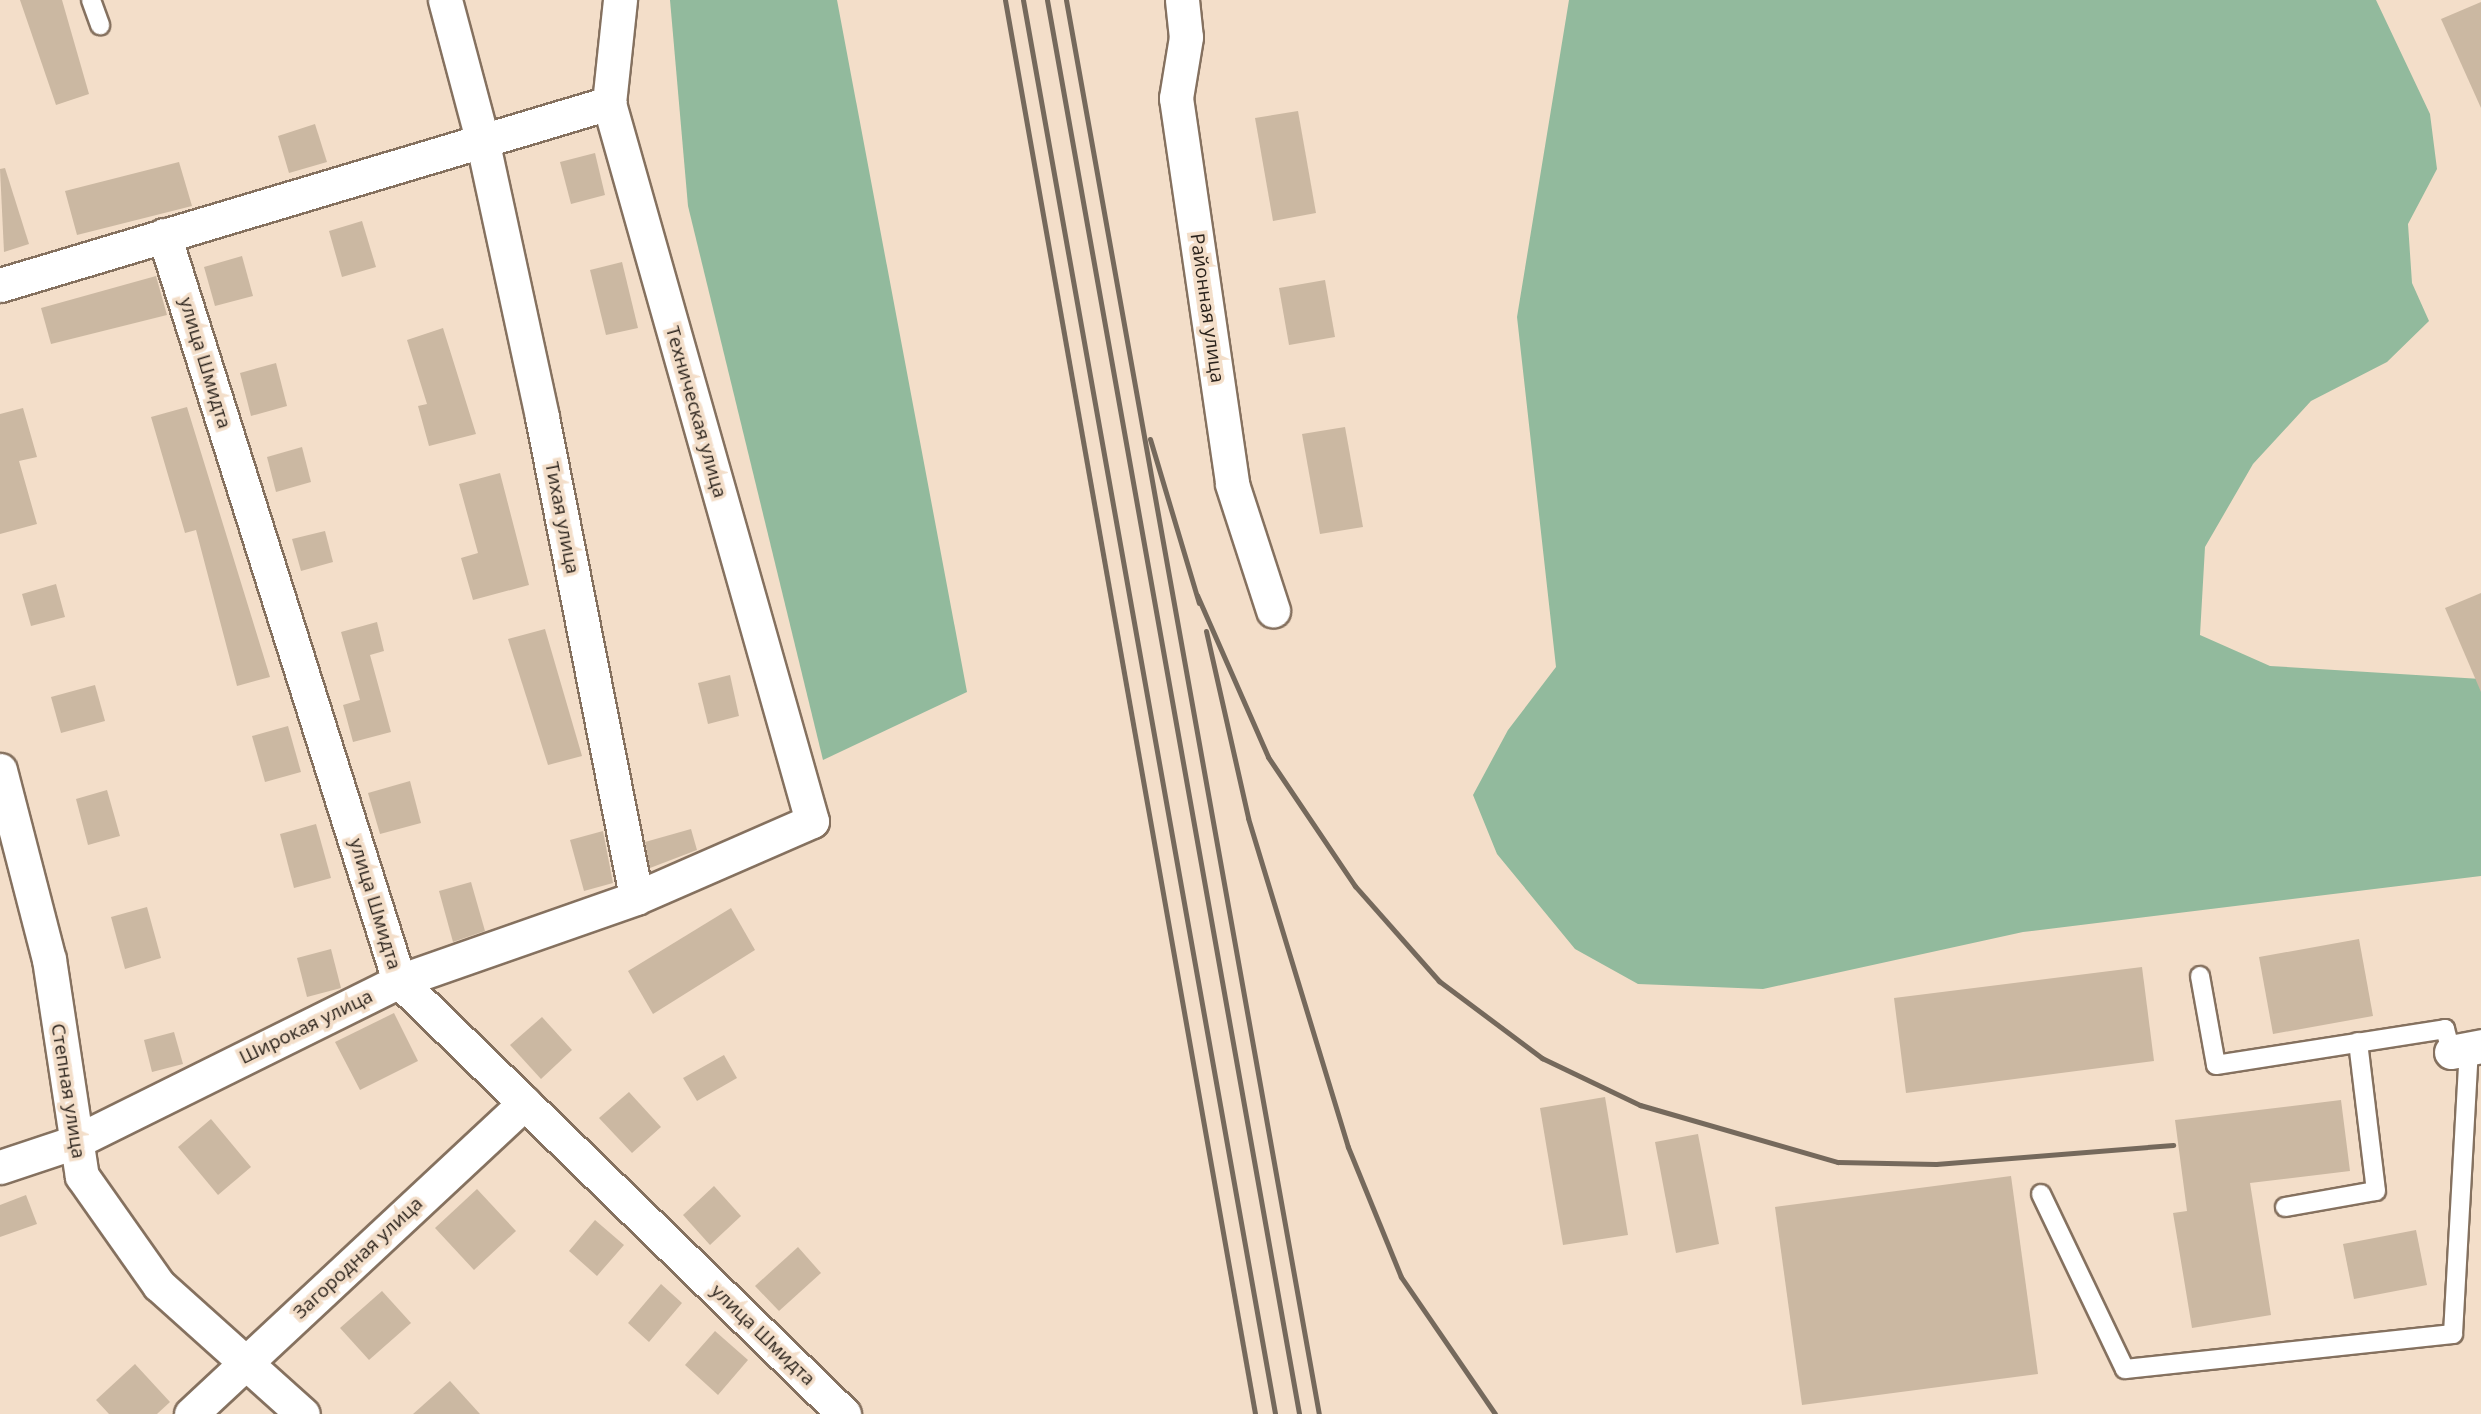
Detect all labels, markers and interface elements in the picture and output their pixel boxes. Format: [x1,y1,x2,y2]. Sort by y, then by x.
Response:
street label: Районная улица [1185,232,1229,384]
street label: улица Шмидта [174,295,236,431]
street label: Техническая улица [661,324,731,500]
street label: Тихая улица [540,460,584,576]
street label: улица Шмидта [344,836,406,972]
street label: Широкая улица [236,985,376,1069]
street label: Степная улица [46,1022,90,1160]
street label: Загородная улица [289,1192,427,1324]
street label: улица Шмидта [706,1280,820,1390]

